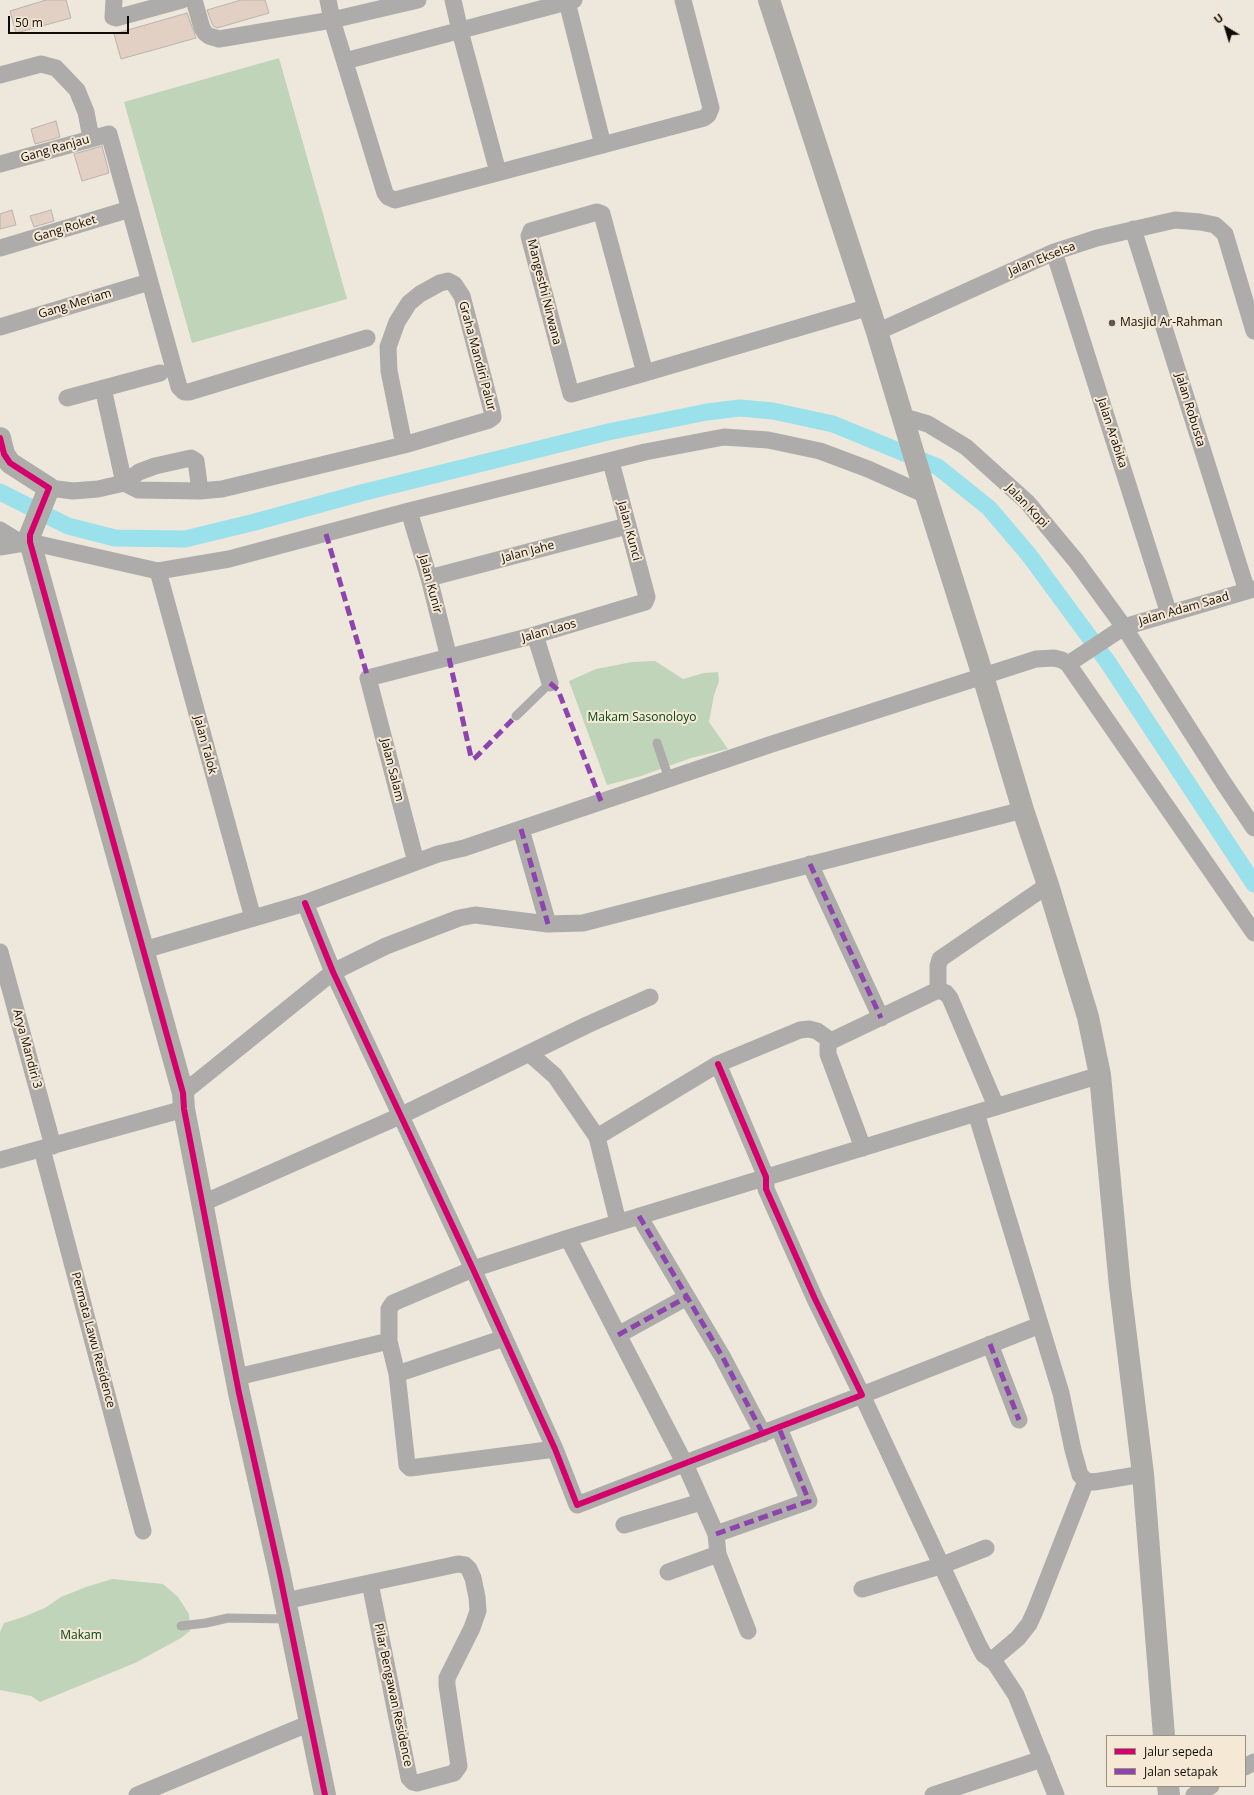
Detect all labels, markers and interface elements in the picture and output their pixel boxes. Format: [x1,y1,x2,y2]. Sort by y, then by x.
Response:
scale bar [10,8,131,34]
north arrow [1206,8,1246,48]
text: U [1210,10,1226,27]
text: 50 m [15,14,43,31]
street label: Gang Ranjau [19,132,91,166]
street label: Gang Roket [32,213,98,245]
street label: Mangesthi Nirwana [524,238,564,346]
street label: Jalan Ekselsa [1006,239,1078,279]
street label: Gang Meriam [37,286,113,322]
street label: Graha Mandiri Palur [455,300,499,412]
place label: Masjid Ar-Rahman [1120,316,1223,330]
marker: Masjid Ar-Rahman [1107,318,1117,328]
street label: Jalan Robusta [1172,372,1208,448]
street label: Jalan Arabika [1094,396,1130,470]
street label: Jalan Kopi [1003,481,1051,531]
street label: Jalan Kunci [614,500,644,562]
street label: Jalan Jahe [500,538,556,566]
street label: Jalan Kunir [415,553,445,615]
street label: Jalan Adam Saad [1137,589,1231,629]
street label: Jalan Laos [520,616,578,646]
park label: Makam Sasonoloyo [588,711,696,725]
street label: Jalan Talok [190,714,220,776]
street label: Jalan Salam [377,737,407,803]
street label: Arya Mandiri 3 [10,1008,44,1090]
street label: Permata Lawu Residence [68,1270,118,1410]
street label: Pilar Bengawan Residence [371,1622,415,1768]
park label: Makam [60,1629,102,1643]
legend [1106,1735,1246,1787]
text: Jalur sepeda [1144,1743,1213,1760]
text: Jalan setapak [1144,1763,1218,1780]

